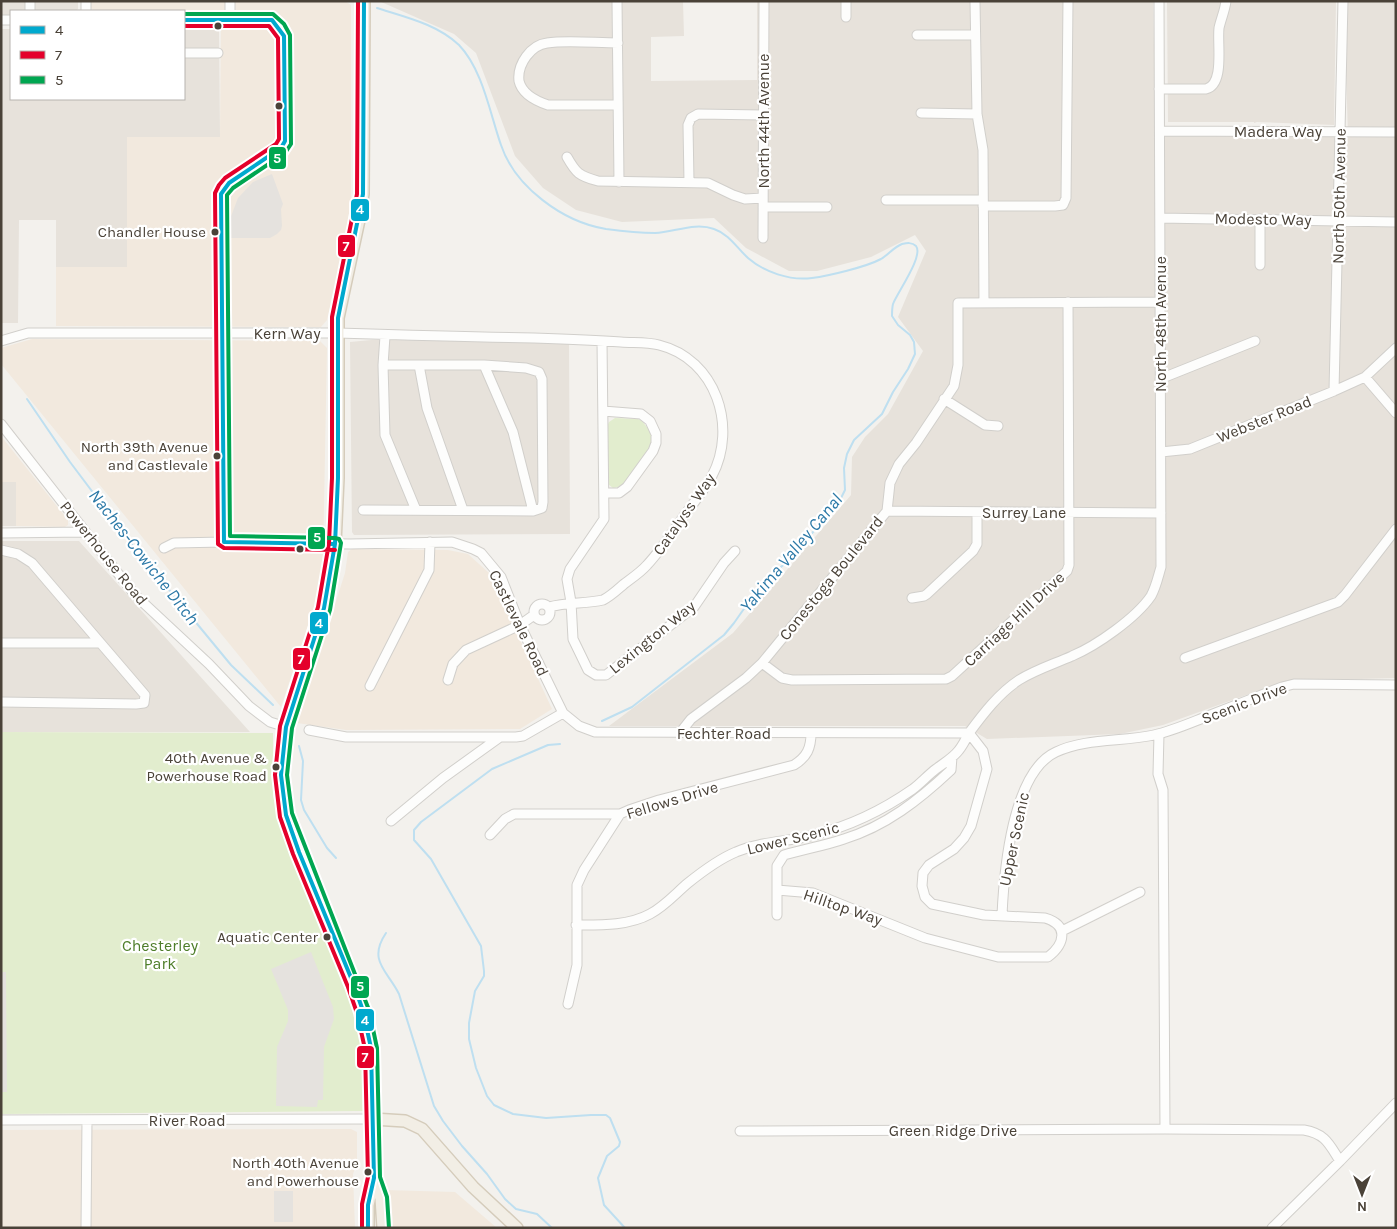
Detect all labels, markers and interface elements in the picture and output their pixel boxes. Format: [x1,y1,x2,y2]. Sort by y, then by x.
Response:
legend [10,10,185,100]
text: 4 [55,21,64,39]
unlabelled marker [213,21,223,31]
text: 7 [55,46,62,64]
street label: North 44th Avenue [754,54,773,188]
text: 5 [55,71,63,89]
unlabelled marker [274,101,284,111]
street label: Madera Way [1234,122,1323,141]
street label: North 50th Avenue [1328,128,1350,264]
line badge: 5 [268,146,287,170]
text: 5 [273,150,281,167]
line badge: 4 [350,198,370,222]
text: 4 [356,201,365,218]
street label: Modesto Way [1214,209,1312,229]
place label: Chandler House [98,223,206,241]
marker: Chandler House [210,227,220,237]
line badge: 7 [337,234,356,258]
text: 7 [343,238,350,255]
street label: North 48th Avenue [1151,256,1170,392]
street label: Kern Way [253,324,321,343]
street label: Webster Road [1214,391,1314,447]
place label: North 39th Avenue and Castlevale [81,438,208,474]
marker: North 39th Avenue and Castlevale [212,451,222,461]
street label: Catalyss Way [649,469,720,559]
water label: Naches-Cowiche Ditch [84,485,204,629]
water label: Yakima Valley Canal [735,489,847,617]
street label: Powerhouse Road [56,497,152,609]
street label: Surrey Lane [982,503,1066,522]
street label: Conestoga Boulevard [775,512,887,644]
line badge: 5 [307,526,326,550]
text: 5 [313,529,321,546]
unlabelled marker [295,544,305,554]
street label: Castlevale Road [485,567,553,679]
street label: Carriage Hill Drive [960,568,1068,670]
street label: Lexington Way [605,596,699,678]
line badge: 4 [309,611,329,635]
text: 4 [315,615,324,632]
line badge: 7 [292,647,311,671]
text: 7 [298,651,305,668]
street label: Scenic Drive [1199,678,1289,728]
street label: Fechter Road [677,724,771,743]
place label: 40th Avenue & Powerhouse Road [146,749,267,785]
marker: 40th Avenue & Powerhouse Road [271,762,281,772]
street label: Fellows Drive [624,777,720,823]
street label: Upper Scenic [995,790,1033,888]
street label: Lower Scenic [745,817,841,859]
street label: Hilltop Way [801,885,886,930]
place label: Aquatic Center [217,928,319,946]
marker: Aquatic Center [322,932,332,942]
park label: Chesterley Park [122,936,199,973]
line badge: 5 [350,975,370,999]
text: 5 [356,978,364,995]
line badge: 4 [355,1008,375,1032]
text: 4 [361,1012,370,1029]
line badge: 7 [356,1045,375,1069]
text: 7 [362,1049,369,1066]
street label: River Road [148,1111,226,1130]
street label: Green Ridge Drive [889,1121,1017,1140]
place label: North 40th Avenue and Powerhouse [232,1154,359,1190]
marker: North 40th Avenue and Powerhouse [363,1167,373,1177]
north arrow [1337,1169,1387,1219]
text: N [1357,1198,1367,1215]

